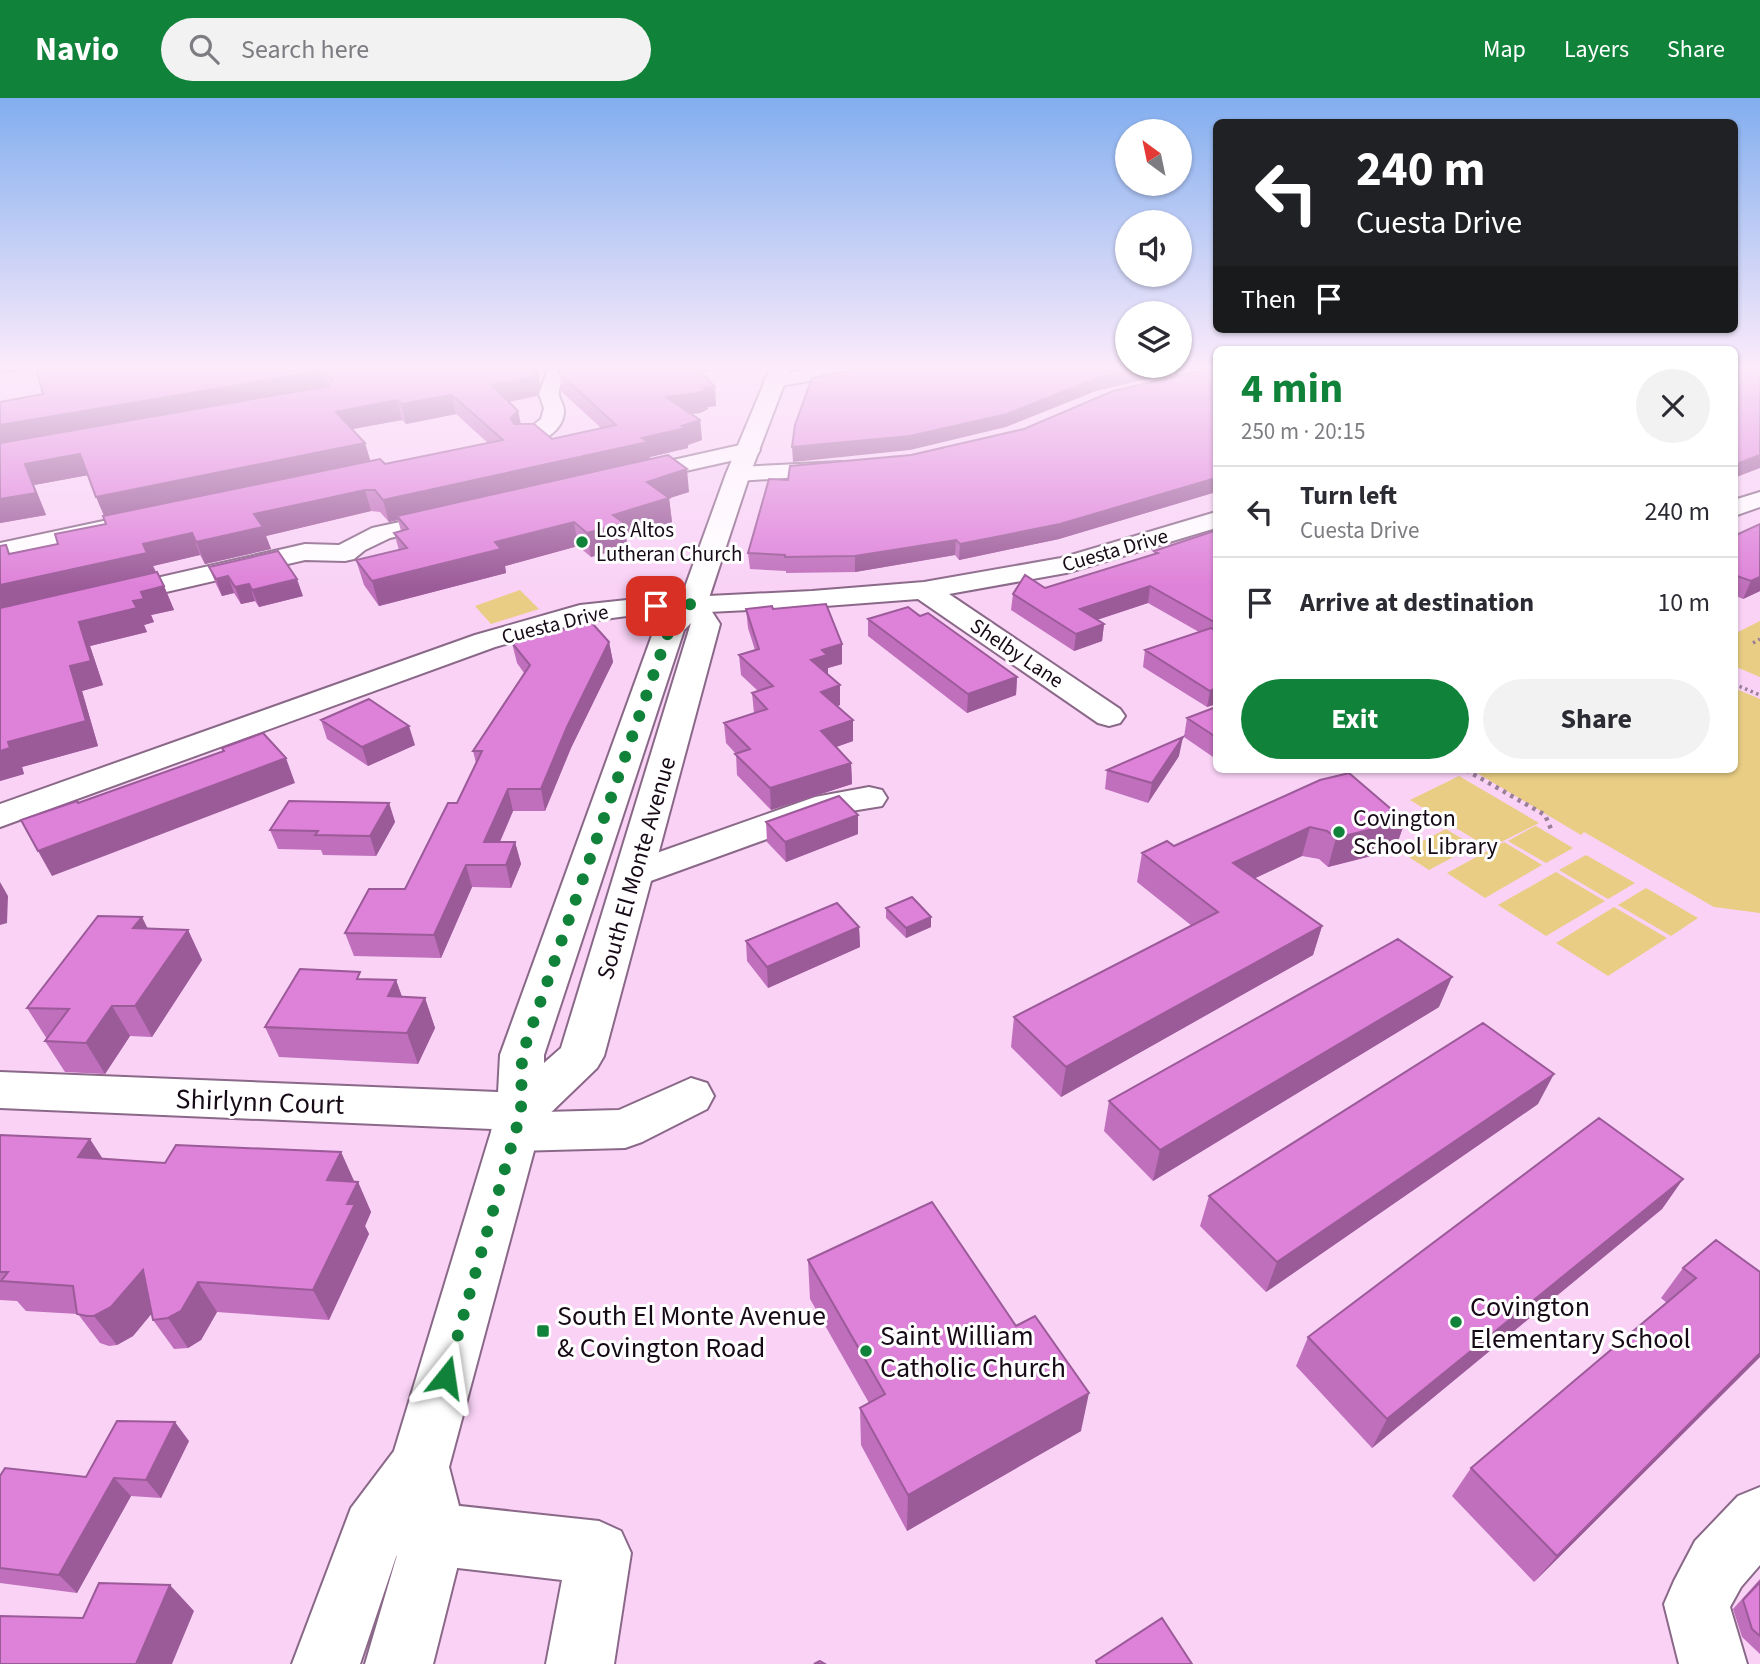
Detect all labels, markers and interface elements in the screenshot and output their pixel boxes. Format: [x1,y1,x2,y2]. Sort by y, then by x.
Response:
search box [161,18,651,81]
text: Navio [35,26,119,73]
icon: search [185,30,223,68]
text: Search here [241,31,369,68]
text: Map [1483,32,1526,67]
text: Layers [1564,32,1629,67]
text: Share [1667,32,1725,67]
north arrow [1115,119,1192,196]
map controls [1115,119,1192,378]
text: 240 m [1356,135,1485,205]
icon: left [1241,147,1332,238]
text: Cuesta Drive [1356,200,1522,246]
button: sound [1115,210,1192,287]
icon: arrive [1310,280,1348,318]
text: Then [1241,281,1296,318]
button: layers [1115,301,1192,378]
text: 4 min [1241,359,1343,419]
button: close [1636,369,1710,443]
text: 250 m · 20:15 [1241,415,1365,448]
text: Turn left [1300,477,1397,514]
icon: left [1241,493,1279,531]
text: 240 m [1644,493,1710,530]
text: Cuesta Drive [1300,514,1419,547]
place label: Los Altos Lutheran Church [596,515,742,569]
street label: Cuesta Drive [1058,521,1172,579]
marker: Los Altos Lutheran Church [574,534,590,550]
pin [626,576,686,636]
icon: arrive [1241,584,1279,622]
text: Arrive at destination [1300,584,1534,621]
text: 10 m [1657,584,1710,621]
icon: arrive [637,587,675,625]
street label: Cuesta Drive [499,596,611,652]
street label: Shelby Lane [964,611,1070,695]
button: Exit [1241,679,1469,759]
button: Share [1483,679,1710,759]
street label: South El Monte Avenue [588,753,685,984]
place label: Covington School Library [1353,801,1498,864]
marker: Covington School Library [1331,824,1347,840]
street label: Shirlynn Court [175,1079,346,1125]
place label: Covington Elementary School [1470,1287,1691,1359]
place label: South El Monte Avenue & Covington Road [557,1296,826,1368]
marker: Covington Elementary School [1448,1314,1464,1330]
place label: Saint William Catholic Church [880,1316,1066,1388]
marker: South El Monte Avenue & Covington Road [535,1323,551,1339]
position arrow [409,1340,483,1414]
marker: Saint William Catholic Church [858,1343,874,1359]

